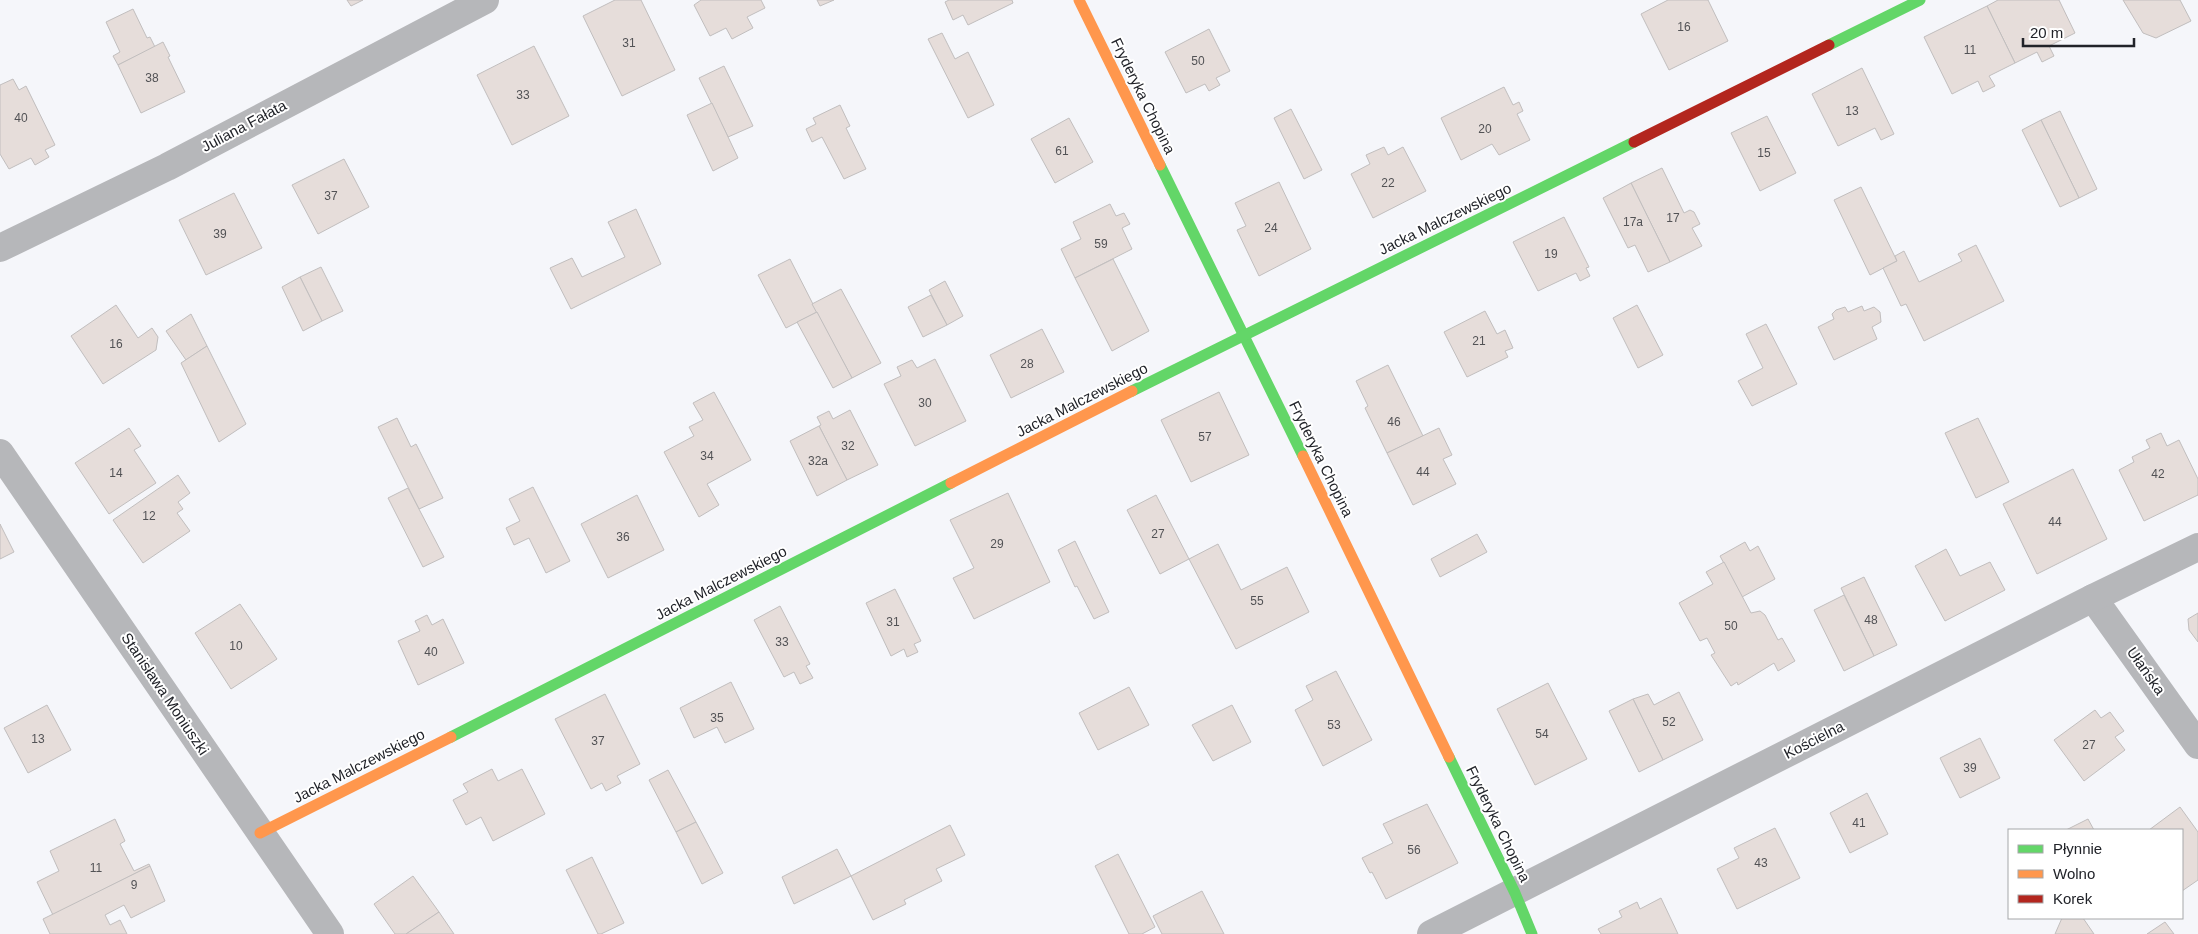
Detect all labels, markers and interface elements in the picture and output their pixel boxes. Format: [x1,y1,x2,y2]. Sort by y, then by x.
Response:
scale bar [2023,15,2134,47]
house number: 16 [1677,20,1691,34]
text: 20 m [2030,24,2063,41]
street label: Fryderyka Chopina [1108,35,1179,157]
house number: 31 [622,36,636,50]
house number: 11 [1964,43,1977,57]
house number: 50 [1191,54,1205,68]
house number: 38 [145,71,159,85]
house number: 33 [516,88,530,102]
street label: Juliana Fałata [199,96,290,155]
house number: 13 [1845,104,1859,118]
house number: 40 [14,111,28,125]
house number: 20 [1478,122,1492,136]
house number: 61 [1055,144,1069,158]
house number: 15 [1757,146,1771,160]
house number: 22 [1381,176,1395,190]
street label: Jacka Malczewskiego [1376,179,1514,258]
house number: 37 [324,189,338,203]
house number: 17 [1666,211,1680,225]
house number: 17a [1623,215,1643,229]
house number: 24 [1264,221,1278,235]
house number: 39 [213,227,227,241]
house number: 59 [1094,237,1108,251]
house number: 19 [1544,247,1558,261]
house number: 21 [1472,334,1486,348]
house number: 16 [109,337,123,351]
house number: 28 [1020,357,1034,371]
street label: Jacka Malczewskiego [1013,359,1150,440]
house number: 30 [918,396,932,410]
street label: Fryderyka Chopina [1286,398,1357,520]
house number: 46 [1387,415,1401,429]
house number: 57 [1198,430,1212,444]
house number: 32 [841,439,855,453]
house number: 34 [700,449,714,463]
house number: 32a [808,454,828,468]
house number: 44 [1416,465,1430,479]
house number: 14 [109,466,123,480]
house number: 42 [2151,467,2165,481]
house number: 12 [142,509,156,523]
house number: 44 [2048,515,2062,529]
house number: 27 [1151,527,1165,541]
house number: 36 [616,530,630,544]
house number: 29 [990,537,1004,551]
street label: Jacka Malczewskiego [652,542,789,623]
house number: 55 [1250,594,1264,608]
house number: 48 [1864,613,1878,627]
house number: 31 [886,615,900,629]
house number: 50 [1724,619,1738,633]
street label: Stanisława Moniuszki [118,630,213,758]
house number: 33 [775,635,789,649]
house number: 10 [229,639,243,653]
street label: Ułańska [2124,644,2169,698]
house number: 40 [424,645,438,659]
house number: 35 [710,711,724,725]
house number: 52 [1662,715,1676,729]
street label: Kościelna [1781,717,1847,762]
house number: 53 [1327,718,1341,732]
street label: Jacka Malczewskiego [290,725,427,806]
house number: 54 [1535,727,1549,741]
house number: 13 [31,732,45,746]
house number: 37 [591,734,605,748]
house number: 27 [2082,738,2096,752]
house number: 39 [1963,761,1977,775]
street label: Fryderyka Chopina [1463,763,1534,885]
house number: 41 [1852,816,1866,830]
legend [2008,829,2183,919]
text: Płynnie [2053,840,2102,857]
house number: 56 [1407,843,1421,857]
house number: 43 [1754,856,1768,870]
house number: 11 [90,861,103,875]
text: Wolno [2053,865,2095,882]
house number: 9 [131,878,138,892]
text: Korek [2053,890,2093,907]

